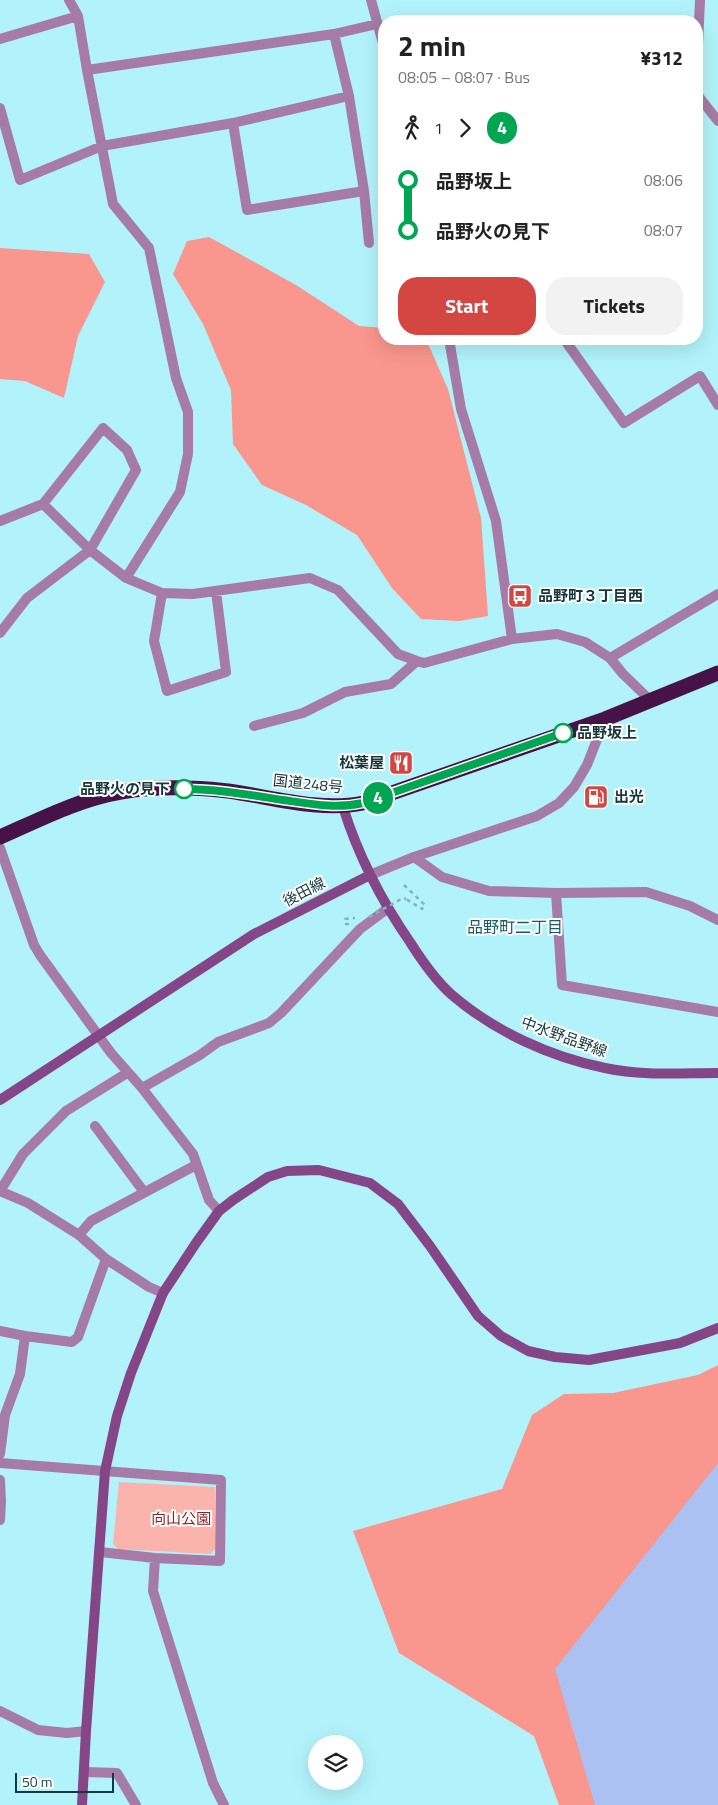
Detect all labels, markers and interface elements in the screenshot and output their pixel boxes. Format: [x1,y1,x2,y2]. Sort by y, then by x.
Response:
text: 2 min [398,24,466,67]
text: ¥312 [640,43,683,72]
text: 08:05 – 08:07 · Bus [398,65,530,89]
icon: walk [398,114,426,142]
icon: forward [451,114,479,142]
text: 4 [497,114,507,141]
text: 1 [434,116,443,140]
text: 品野坂上 [436,166,512,195]
text: 08:06 [644,168,683,192]
text: 品野火の見下 [436,216,550,245]
text: 08:07 [644,218,683,242]
button: Start [398,277,536,335]
button: Tickets [546,277,683,335]
bus stop icon: 品野町３丁目西 [507,583,533,609]
place label: 品野町３丁目西 [538,584,643,607]
place label: 品野坂上 [577,721,637,744]
marker: 品野坂上 [553,723,573,743]
restaurant icon: 松葉屋 [388,750,414,776]
place label: 松葉屋 [339,751,384,774]
street label: 国道248号 [272,768,344,799]
place label: 品野火の見下 [80,777,170,800]
marker: 品野火の見下 [174,779,194,799]
line badge: 4 [362,782,394,814]
text: 4 [373,784,383,811]
fuel station icon: 出光 [583,784,609,810]
place label: 出光 [614,785,644,808]
street label: 後田線 [278,871,329,912]
district label: 品野町二丁目 [467,915,563,939]
street label: 中水野品野線 [518,1010,610,1063]
park label: 向山公園 [151,1507,211,1530]
map controls [308,1735,363,1790]
button: layers [308,1735,363,1790]
scale bar [15,1770,114,1793]
text: 50 m [22,1771,52,1792]

